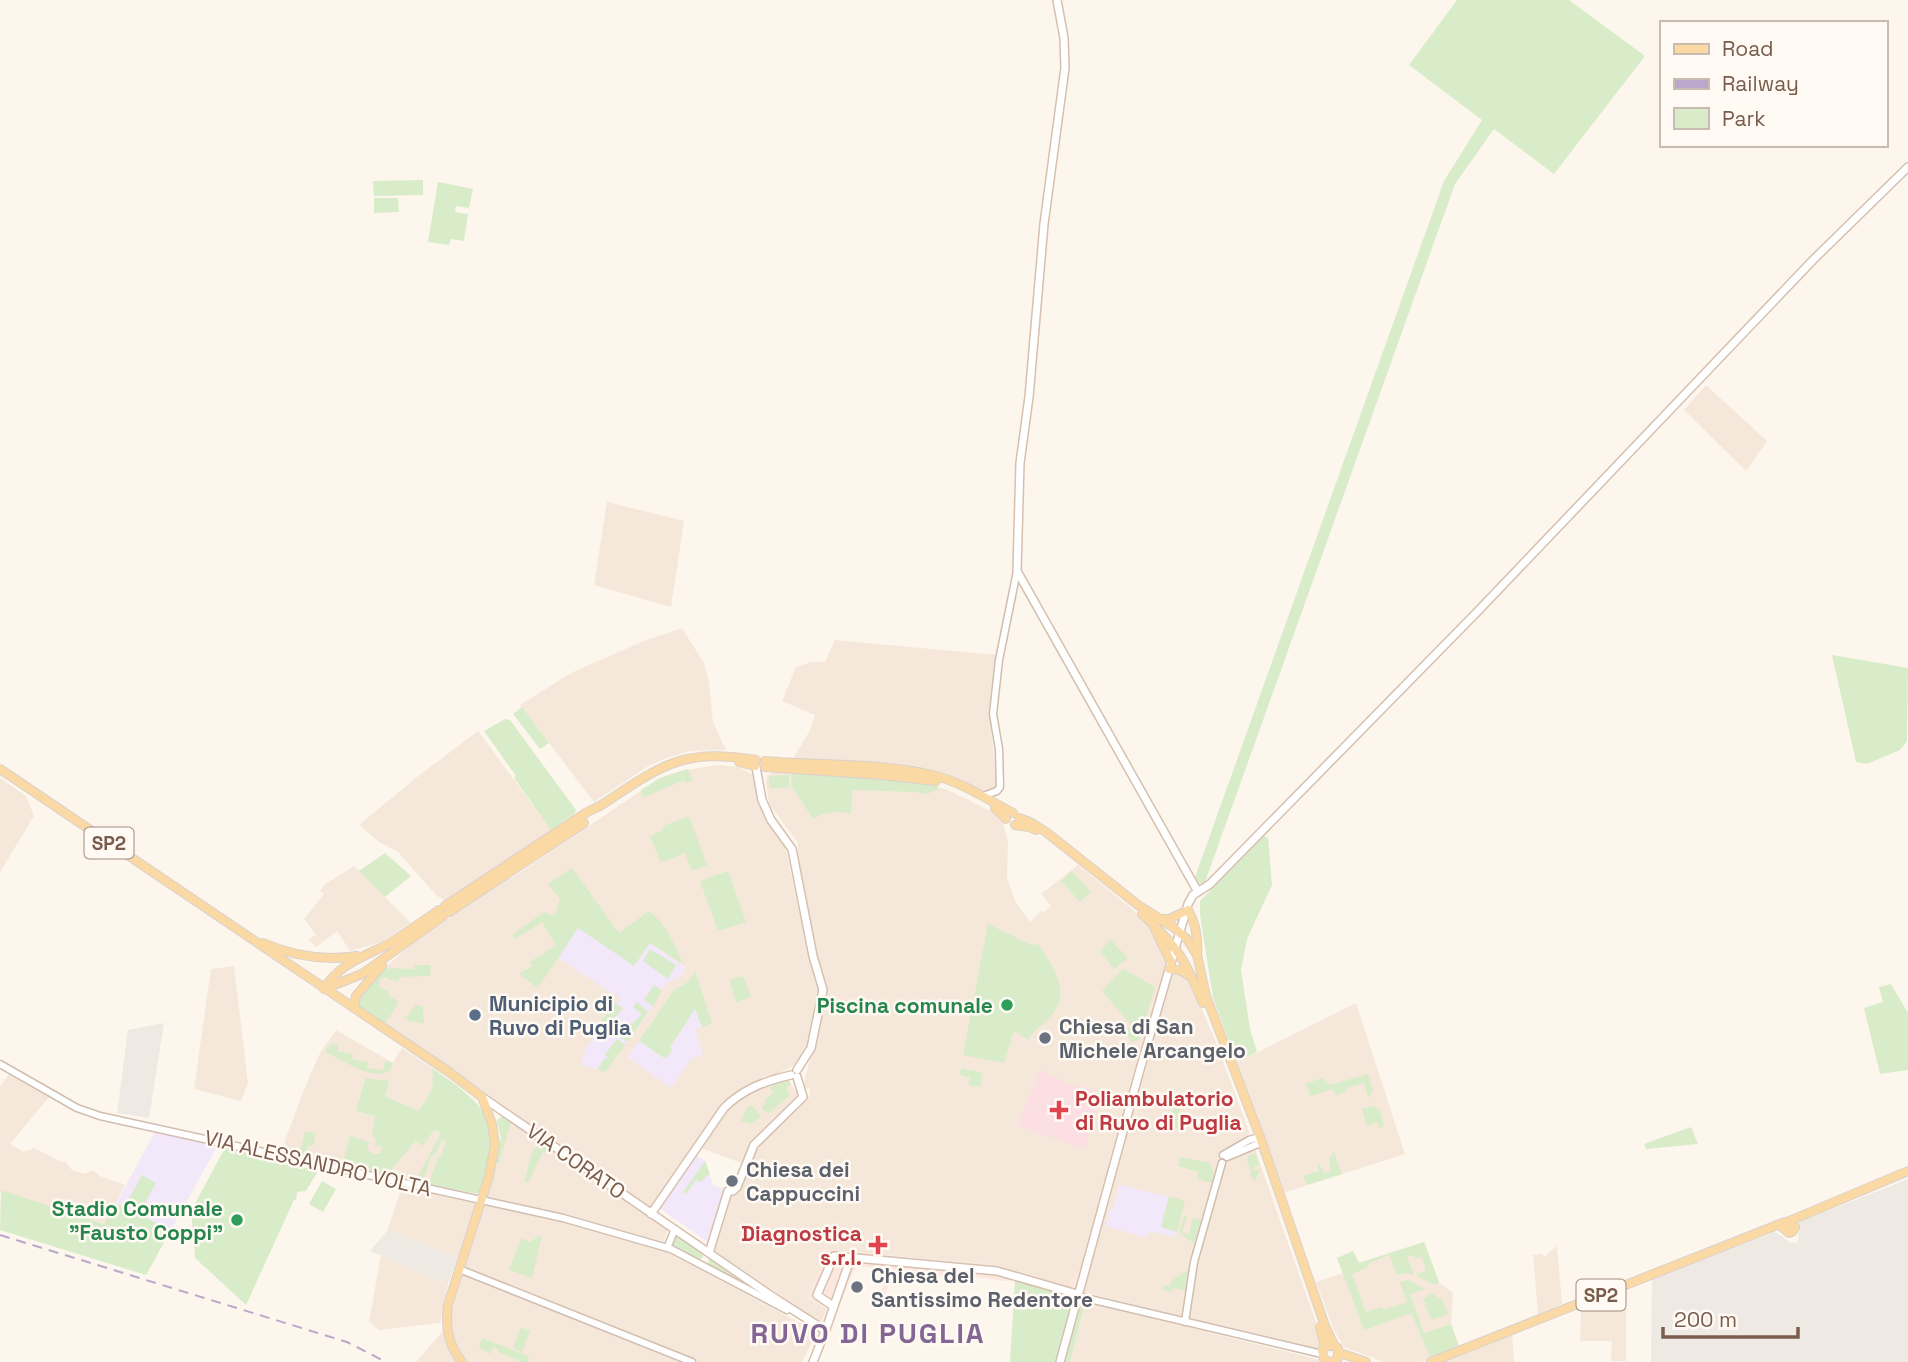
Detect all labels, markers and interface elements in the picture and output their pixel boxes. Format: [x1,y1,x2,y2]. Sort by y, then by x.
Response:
legend [1660,21,1887,147]
text: Road [1722,35,1774,62]
text: Railway [1722,70,1799,97]
text: Park [1722,105,1766,132]
road number: SP2 [84,828,134,858]
place label: Municipio di Ruvo di Puglia [489,990,631,1041]
place label: Piscina comunale [817,992,993,1019]
marker: Piscina comunale [999,997,1015,1013]
marker: Municipio di Ruvo di Puglia [467,1007,483,1023]
place label: Chiesa di San Michele Arcangelo [1059,1013,1246,1064]
marker: Chiesa di San Michele Arcangelo [1037,1030,1053,1046]
place label: Poliambulatorio di Ruvo di Puglia [1075,1085,1242,1136]
marker: Poliambulatorio di Ruvo di Puglia [1049,1100,1069,1120]
street label: VIA CORATO [521,1117,631,1205]
street label: VIA ALESSANDRO VOLTA [202,1124,434,1202]
place label: Chiesa dei Cappuccini [746,1156,860,1207]
marker: Chiesa dei Cappuccini [724,1173,740,1189]
place label: Stadio Comunale "Fausto Coppi" [52,1195,223,1246]
marker: Stadio Comunale "Fausto Coppi" [229,1212,245,1228]
place label: Diagnostica s.r.l. [741,1220,862,1271]
marker: Diagnostica s.r.l. [868,1235,888,1255]
place label: Chiesa del Santissimo Redentore [871,1262,1093,1313]
marker: Chiesa del Santissimo Redentore [849,1279,865,1295]
road number: SP2 [1576,1280,1626,1310]
scale bar [1663,1296,1798,1340]
text: 200 m [1674,1306,1737,1333]
district label: RUVO DI PUGLIA [750,1315,986,1351]

